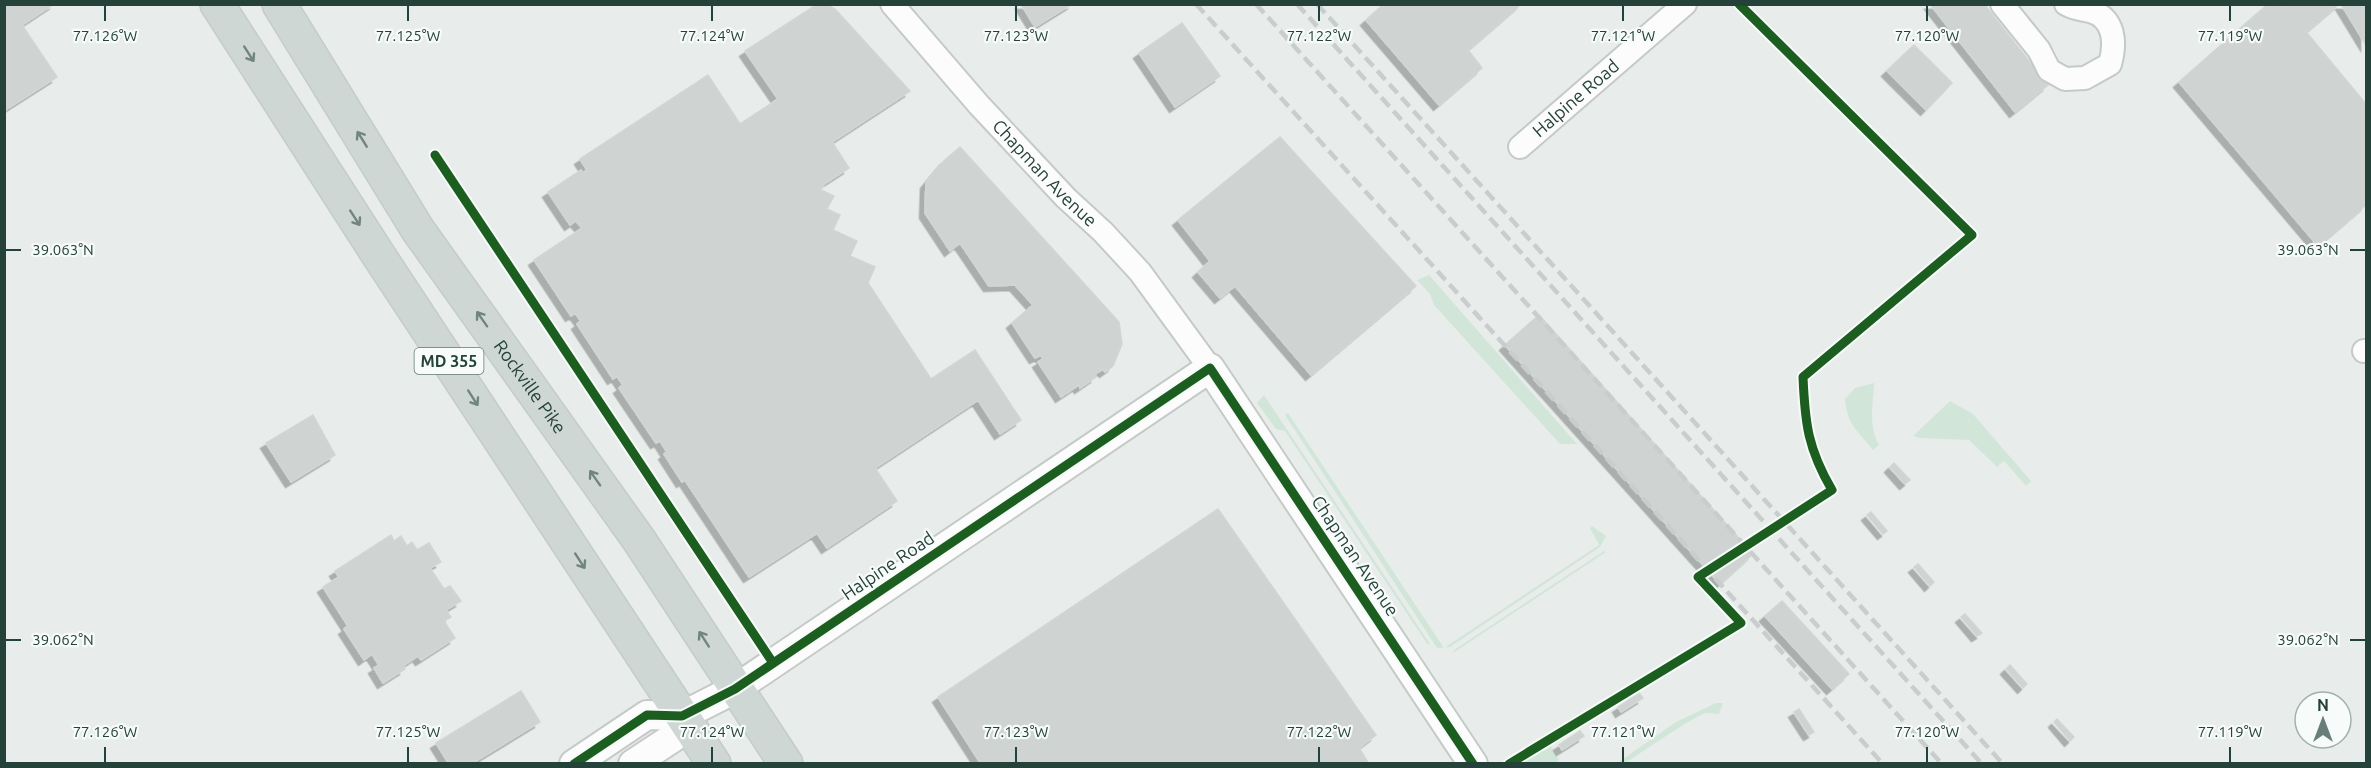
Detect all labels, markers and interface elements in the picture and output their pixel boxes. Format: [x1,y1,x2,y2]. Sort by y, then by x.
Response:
text: 77.126°W [73,27,137,44]
text: 77.125°W [376,27,440,44]
text: 77.124°W [680,27,744,44]
text: 77.123°W [984,27,1048,44]
text: 77.122°W [1287,27,1351,44]
text: 77.121°W [1591,27,1655,44]
text: 77.120°W [1895,27,1959,44]
text: 77.119°W [2198,27,2262,44]
one-way arrow [243,45,255,61]
street label: Halpine Road [1528,55,1622,140]
street label: Chapman Avenue [989,115,1101,230]
one-way arrow [356,131,368,148]
one-way arrow [348,209,361,226]
text: 39.063°N [32,241,94,258]
text: 39.063°N [2277,241,2339,258]
one-way arrow [475,311,488,327]
street label: Rockville Pike [491,336,571,437]
road number: MD 355 [414,348,484,374]
one-way arrow [467,389,479,406]
one-way arrow [589,470,601,486]
street label: Chapman Avenue [1308,491,1404,619]
street label: Halpine Road [837,527,937,603]
one-way arrow [574,552,586,569]
text: 39.062°N [32,631,94,648]
one-way arrow [697,631,710,648]
text: 39.062°N [2277,631,2339,648]
north arrow [2293,690,2353,750]
text: N [2317,696,2329,714]
text: 77.126°W [73,723,137,740]
text: 77.125°W [376,723,440,740]
text: 77.124°W [680,723,744,740]
text: 77.123°W [984,723,1048,740]
text: 77.122°W [1287,723,1351,740]
text: 77.121°W [1591,723,1655,740]
text: 77.120°W [1895,723,1959,740]
text: 77.119°W [2198,723,2262,740]

